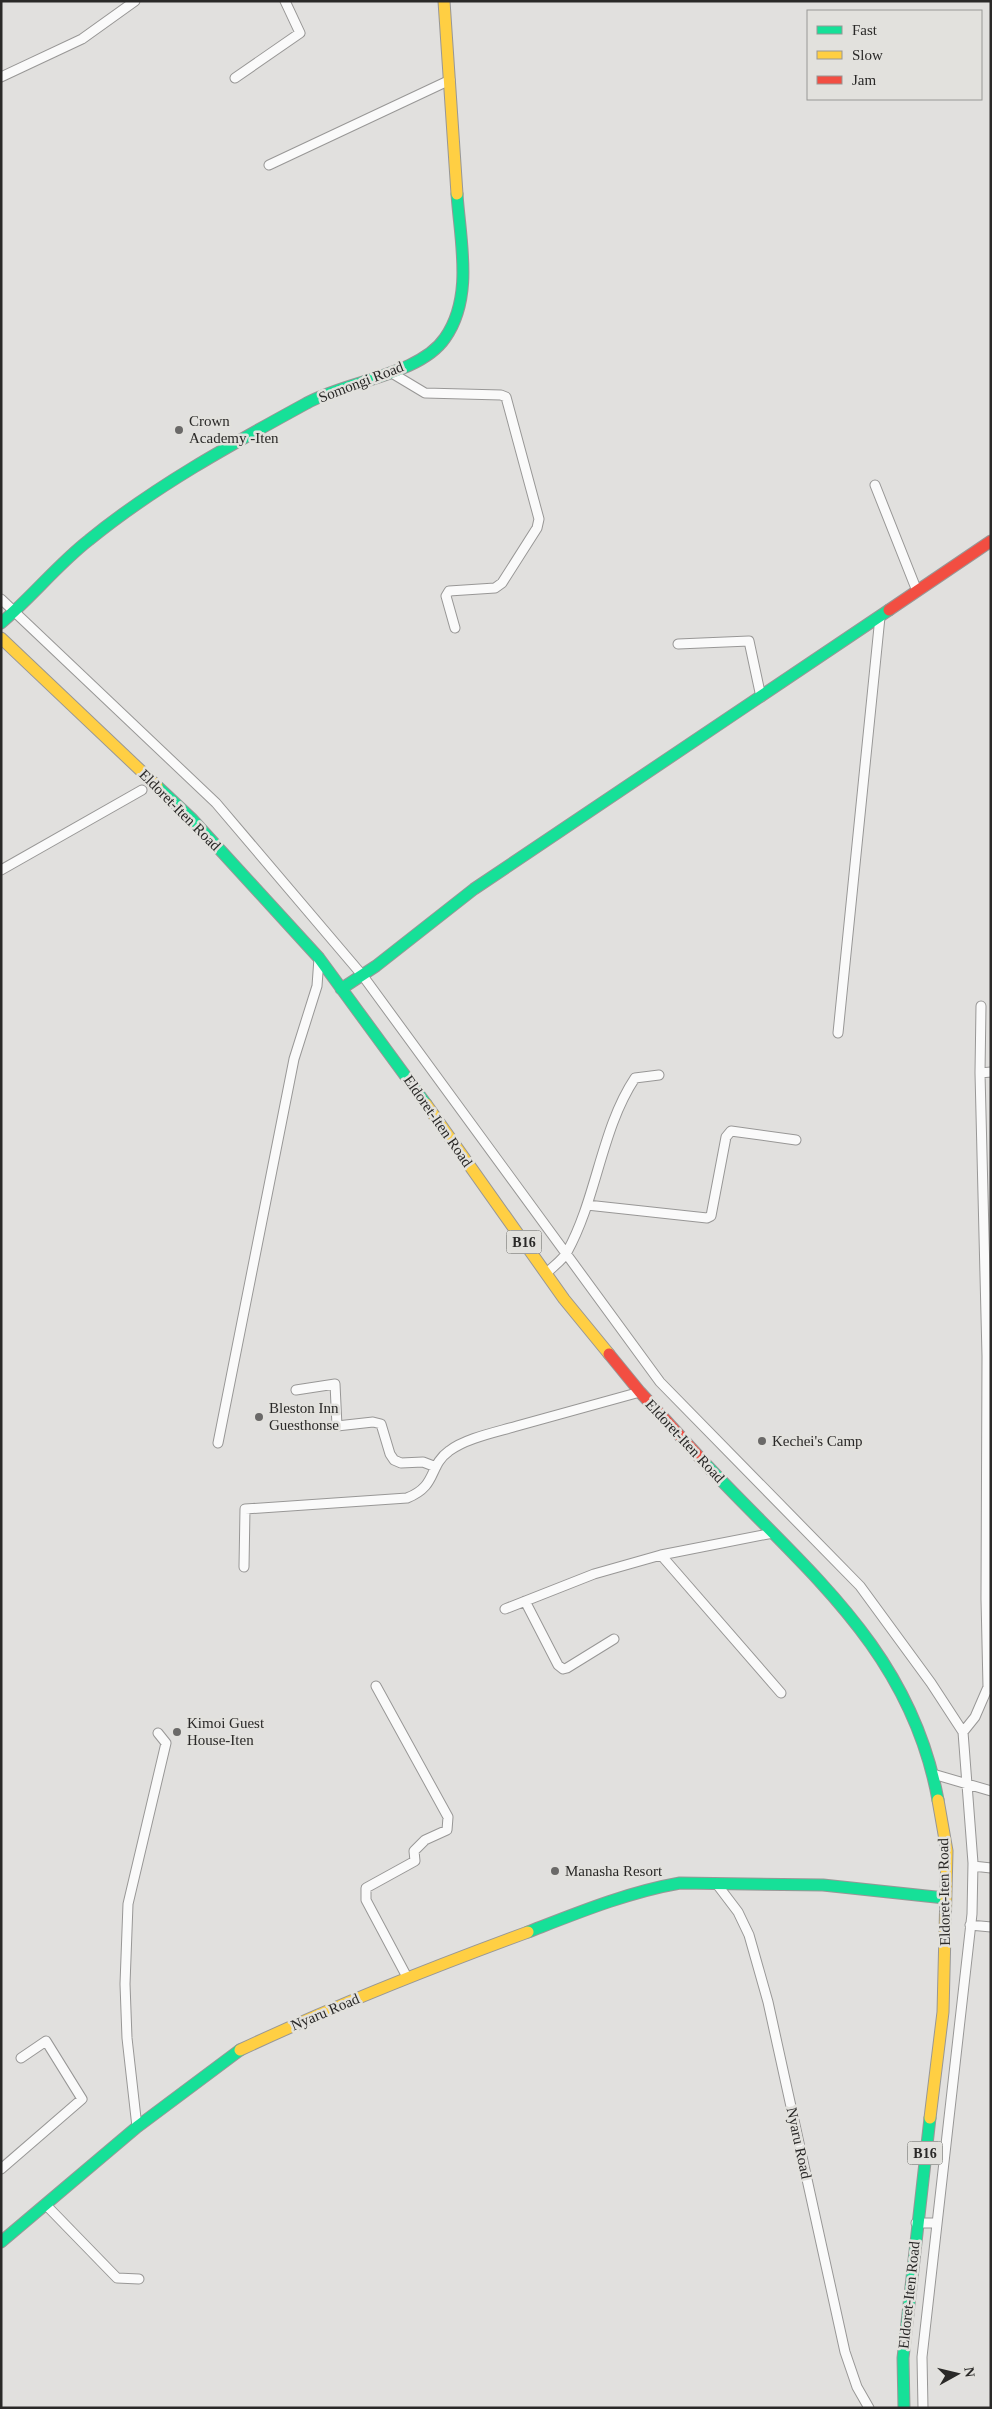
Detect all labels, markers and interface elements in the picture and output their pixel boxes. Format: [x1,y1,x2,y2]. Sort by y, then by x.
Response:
legend [807,10,982,100]
text: Fast [852,22,878,38]
text: Slow [852,47,883,63]
text: Jam [852,72,876,88]
street label: Somongi Road [316,358,406,406]
place label: Crown Academy -Iten [189,413,279,446]
marker: Crown Academy -Iten [173,424,185,436]
street label: Eldoret-Iten Road [136,766,224,854]
street label: Eldoret-Iten Road [401,1072,476,1170]
road number: B16 [506,1230,542,1254]
street label: Eldoret-Iten Road [642,1396,728,1486]
place label: Bleston Inn Guesthonse [269,1400,339,1433]
marker: Bleston Inn Guesthonse [253,1411,265,1423]
place label: Kechei's Camp [772,1433,863,1449]
marker: Kechei's Camp [756,1435,768,1447]
place label: Kimoi Guest House-Iten [187,1715,265,1748]
marker: Kimoi Guest House-Iten [171,1726,183,1738]
street label: Eldoret-Iten Road [935,1837,953,1946]
place label: Manasha Resort [565,1863,663,1879]
marker: Manasha Resort [549,1865,561,1877]
street label: Nyaru Road [288,1990,362,2034]
street label: Nyaru Road [784,2106,815,2181]
road number: B16 [908,2142,942,2164]
street label: Eldoret-Iten Road [895,2240,923,2349]
north arrow [932,2349,982,2399]
text: N [961,2366,978,2378]

